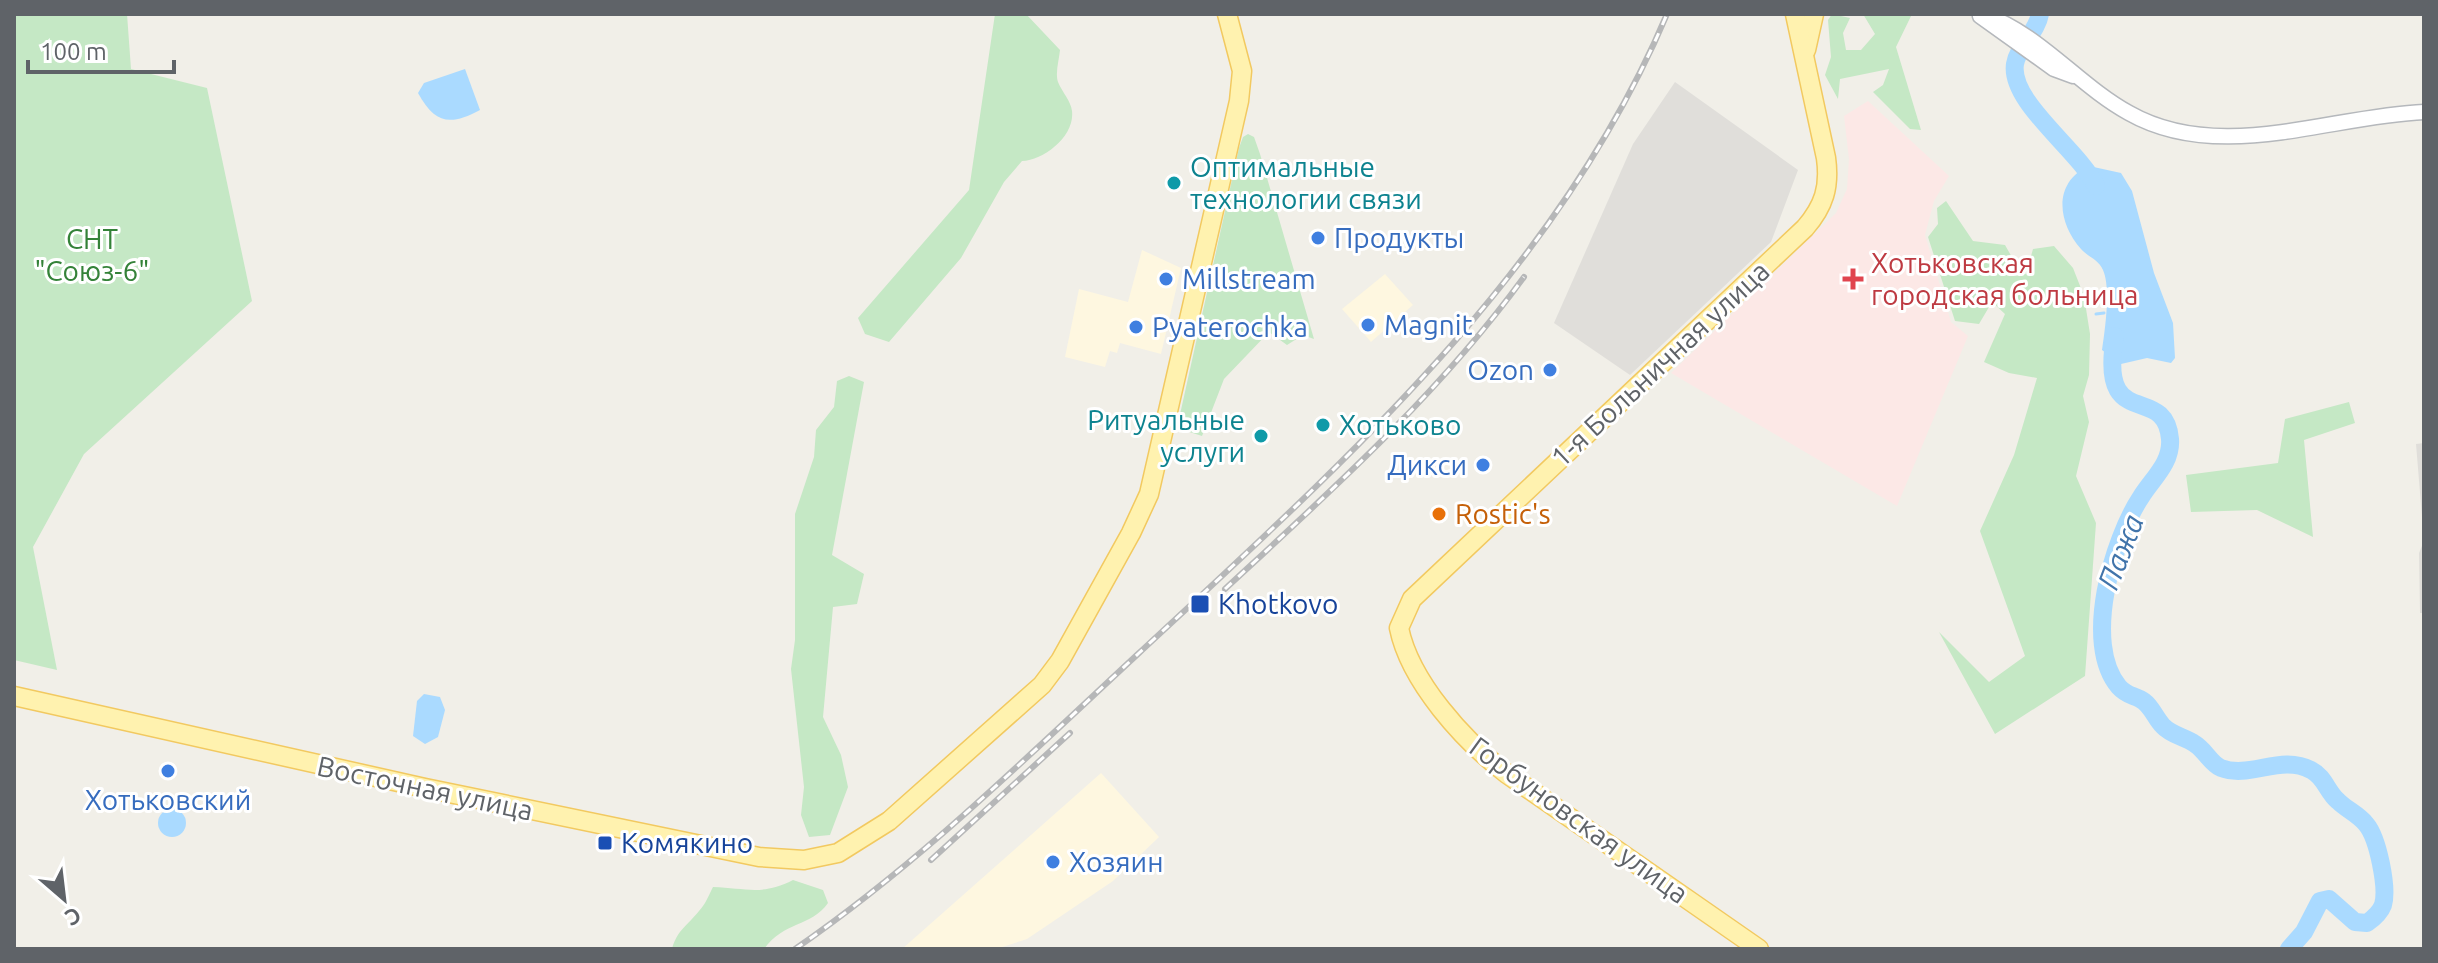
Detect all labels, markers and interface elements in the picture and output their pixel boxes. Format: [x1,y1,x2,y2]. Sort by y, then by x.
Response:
scale bar [28,24,174,74]
text: 100 m [40,38,107,65]
place label: Оптимальные технологии связи [1190,151,1422,214]
marker: Оптимальные технологии связи [1165,174,1183,192]
place label: Продукты [1334,222,1464,253]
park label: СНТ "Союз-6" [35,223,149,286]
marker: Продукты [1309,229,1327,247]
place label: Хотьковская городская больница [1871,247,2138,310]
street label: 1-я Больничная улица [1544,255,1775,473]
place label: Millstream [1182,263,1316,294]
marker: Хотьковская городская больница [1842,268,1864,290]
marker: Millstream [1157,270,1175,288]
place label: Magnit [1384,309,1473,340]
place label: Pyaterochka [1152,311,1308,342]
marker: Magnit [1359,316,1377,334]
marker: Pyaterochka [1127,318,1145,336]
place label: Ozon [1467,354,1534,385]
marker: Ozon [1541,361,1559,379]
place label: Ритуальные услуги [1087,404,1245,467]
place label: Хотьково [1339,409,1461,440]
marker: Хотьково [1314,416,1332,434]
marker: Ритуальные услуги [1252,427,1270,445]
place label: Дикси [1387,449,1467,480]
marker: Дикси [1474,456,1492,474]
place label: Rostic's [1455,498,1551,529]
marker: Rostic's [1430,505,1448,523]
water label: Пажа [2090,509,2150,594]
place label: Khotkovo [1218,588,1338,619]
marker: Khotkovo [1189,593,1211,615]
street label: Горбуновская улица [1464,730,1694,909]
street label: Восточная улица [314,749,536,826]
marker: Хотьковский [159,762,177,780]
place label: Хотьковский [85,784,251,815]
place label: Комякино [621,827,753,858]
marker: Комякино [596,834,614,852]
place label: Хозяин [1069,846,1164,877]
marker: Хозяин [1044,853,1062,871]
north arrow [24,859,104,939]
text: С [62,903,86,931]

